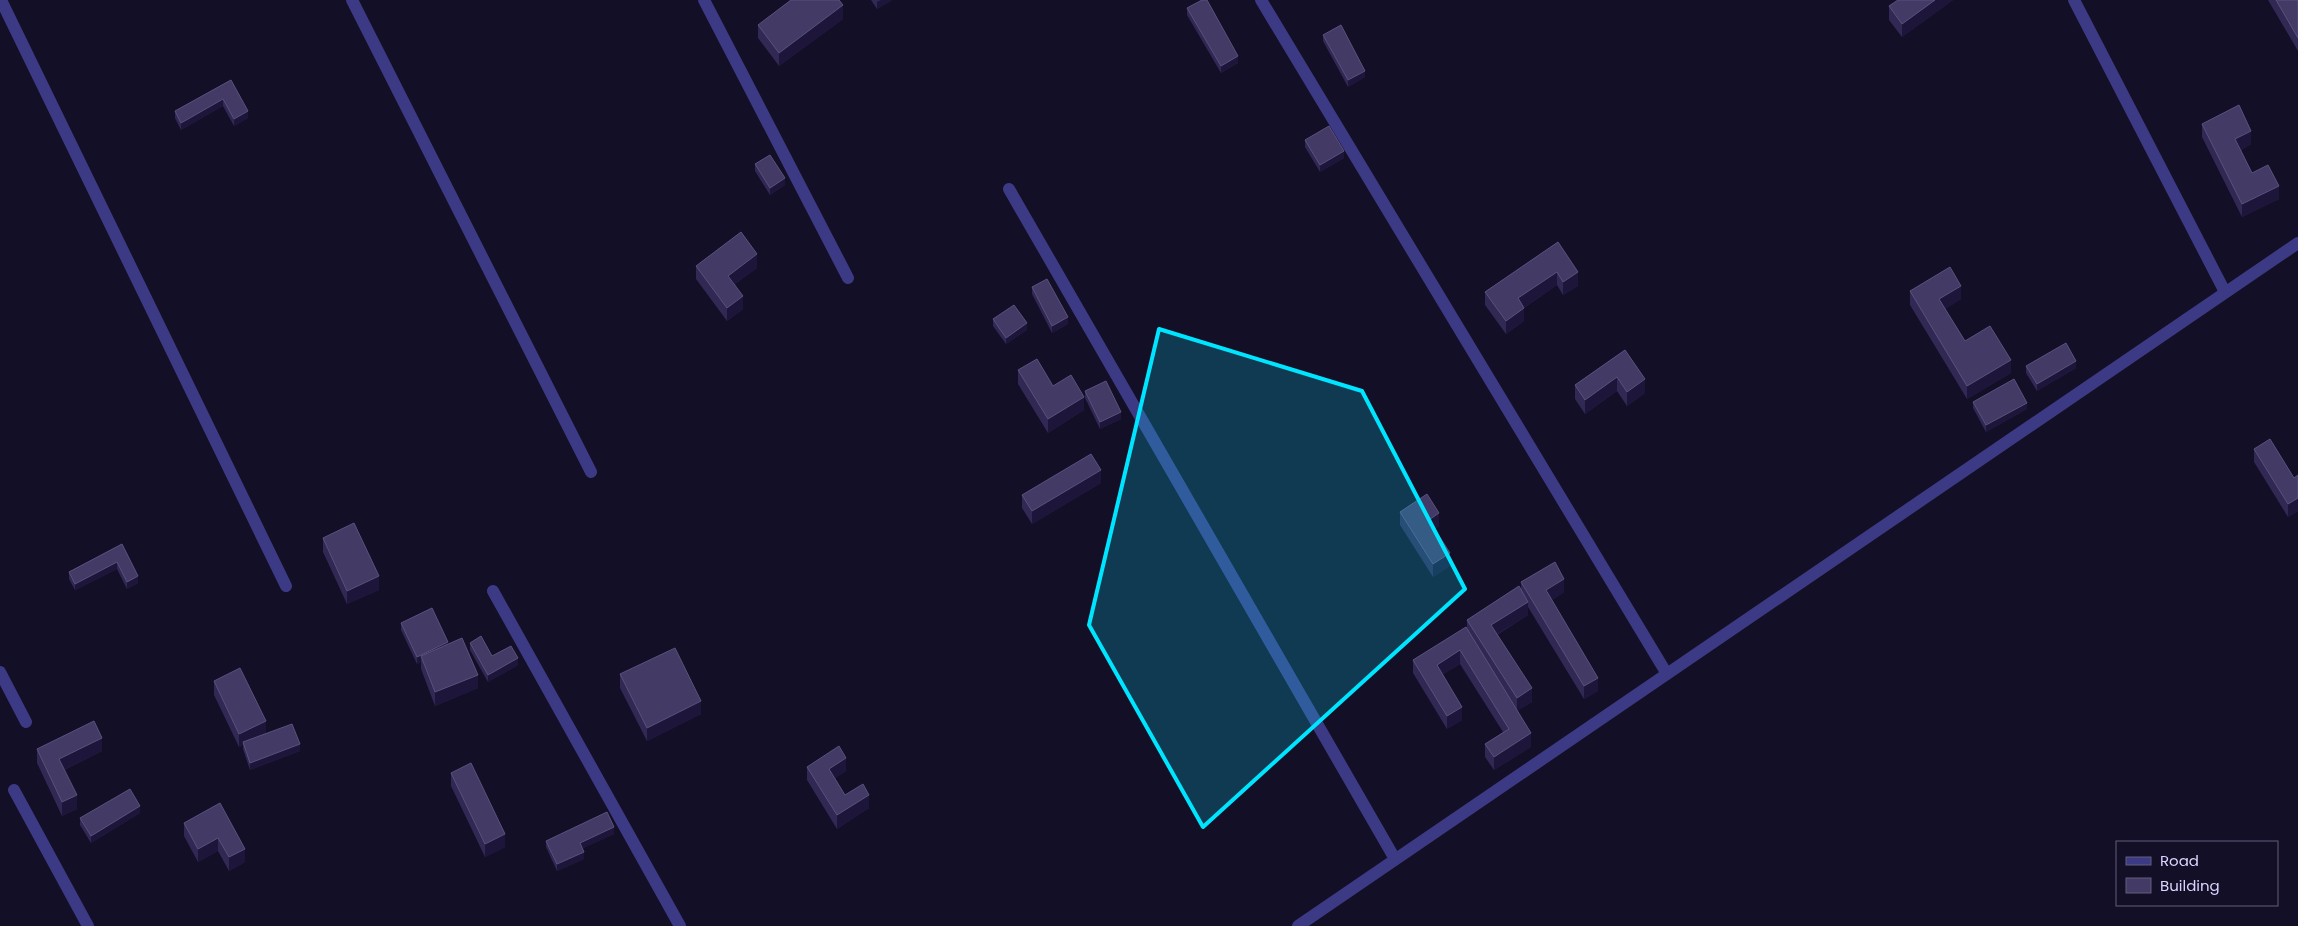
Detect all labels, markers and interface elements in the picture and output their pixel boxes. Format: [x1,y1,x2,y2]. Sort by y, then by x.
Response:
legend [2116,841,2278,906]
text: Road [2160,850,2199,871]
text: Building [2160,875,2220,896]

